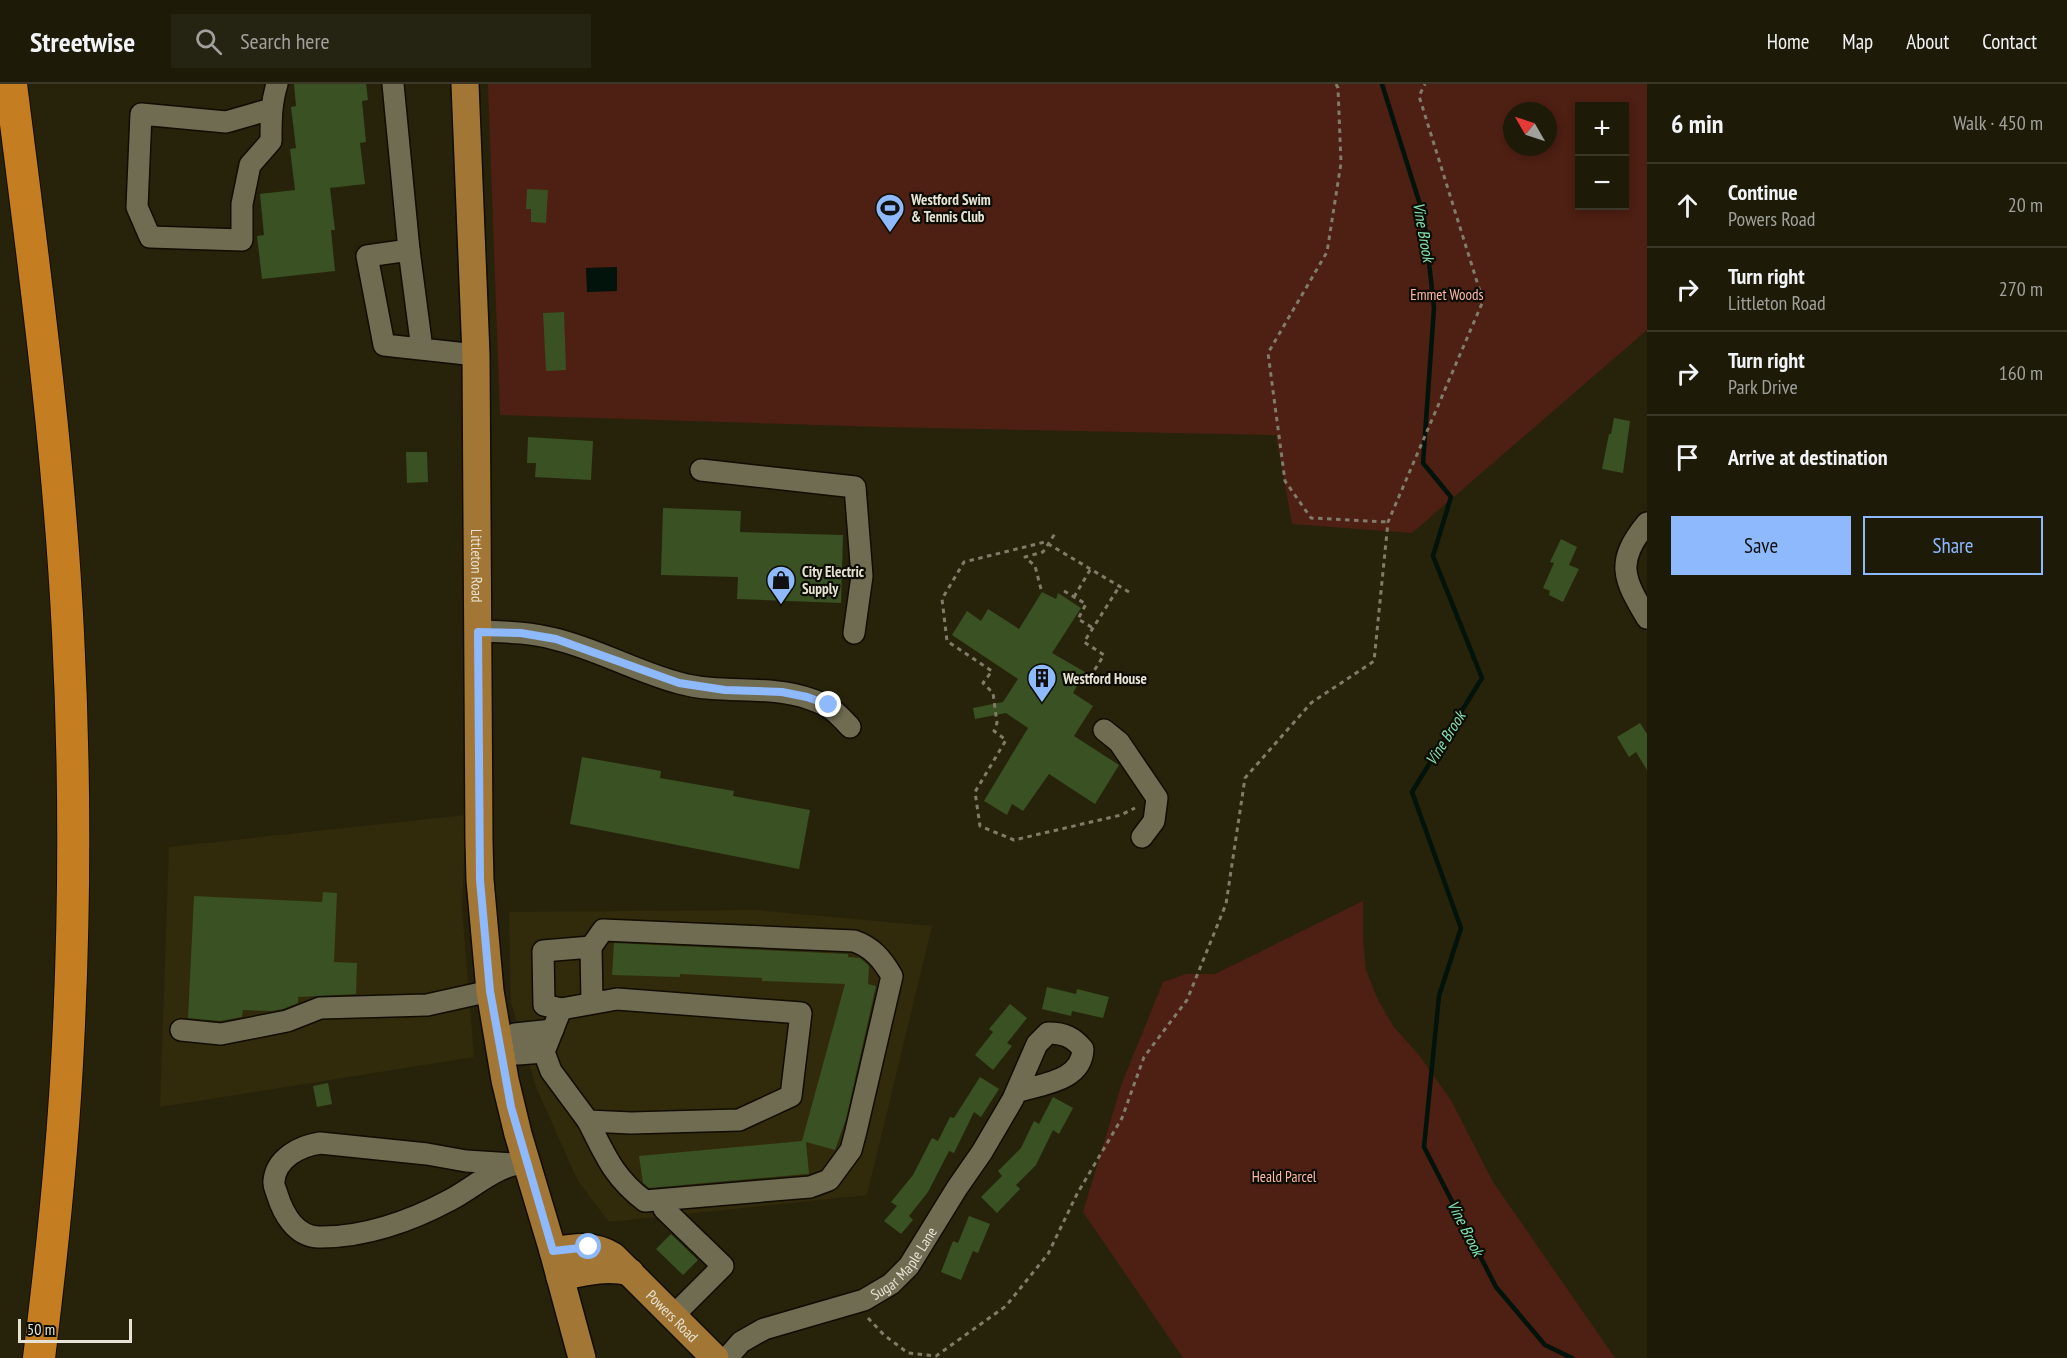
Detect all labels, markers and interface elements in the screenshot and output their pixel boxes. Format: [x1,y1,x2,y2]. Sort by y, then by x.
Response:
search box [171,14,591,68]
text: Streetwise [30,23,135,60]
icon: search [192,25,225,58]
text: Search here [240,27,330,55]
text: Home [1767,28,1809,55]
text: Map [1842,28,1873,55]
text: About [1906,28,1949,55]
text: Contact [1982,28,2037,55]
north arrow [1503,102,1557,156]
map controls [1575,102,1629,210]
button: + [1575,102,1629,156]
text: 6 min [1671,107,1724,140]
text: Walk · 450 m [1953,110,2043,136]
button: − [1575,156,1629,210]
text: Continue [1728,178,1798,206]
icon: ahead [1671,189,1704,222]
place label: Westford Swim & Tennis Club [910,190,991,226]
sports icon: Westford Swim & Tennis Club [874,192,906,234]
text: 20 m [2008,192,2043,218]
water label: Vine Brook [1409,201,1439,265]
text: Powers Road [1728,206,1815,232]
text: Turn right [1728,262,1805,290]
icon: right [1671,273,1704,306]
text: 270 m [1999,276,2043,302]
park label: Emmet Woods [1410,285,1484,304]
text: Littleton Road [1728,290,1826,316]
text: Turn right [1728,346,1805,374]
icon: right [1671,357,1704,390]
text: 160 m [1999,360,2043,386]
text: Park Drive [1728,374,1798,400]
icon: arrive [1671,441,1704,474]
text: Arrive at destination [1728,443,1888,471]
button: Save [1671,516,1851,575]
button: Share [1863,516,2043,575]
street label: Littleton Road [468,529,487,603]
place label: City Electric Supply [802,562,865,598]
shop icon: City Electric Supply [765,564,797,606]
building icon: Westford House [1026,662,1058,704]
place label: Westford House [1062,669,1147,688]
route end [815,691,841,717]
water label: Vine Brook [1421,706,1470,769]
park label: Heald Parcel [1252,1167,1317,1186]
water label: Vine Brook [1444,1197,1489,1261]
street label: Sugar Maple Lane [867,1223,940,1304]
route start [575,1233,601,1259]
street label: Powers Road [643,1286,702,1345]
scale bar [18,1316,132,1344]
text: 50 m [27,1319,55,1339]

